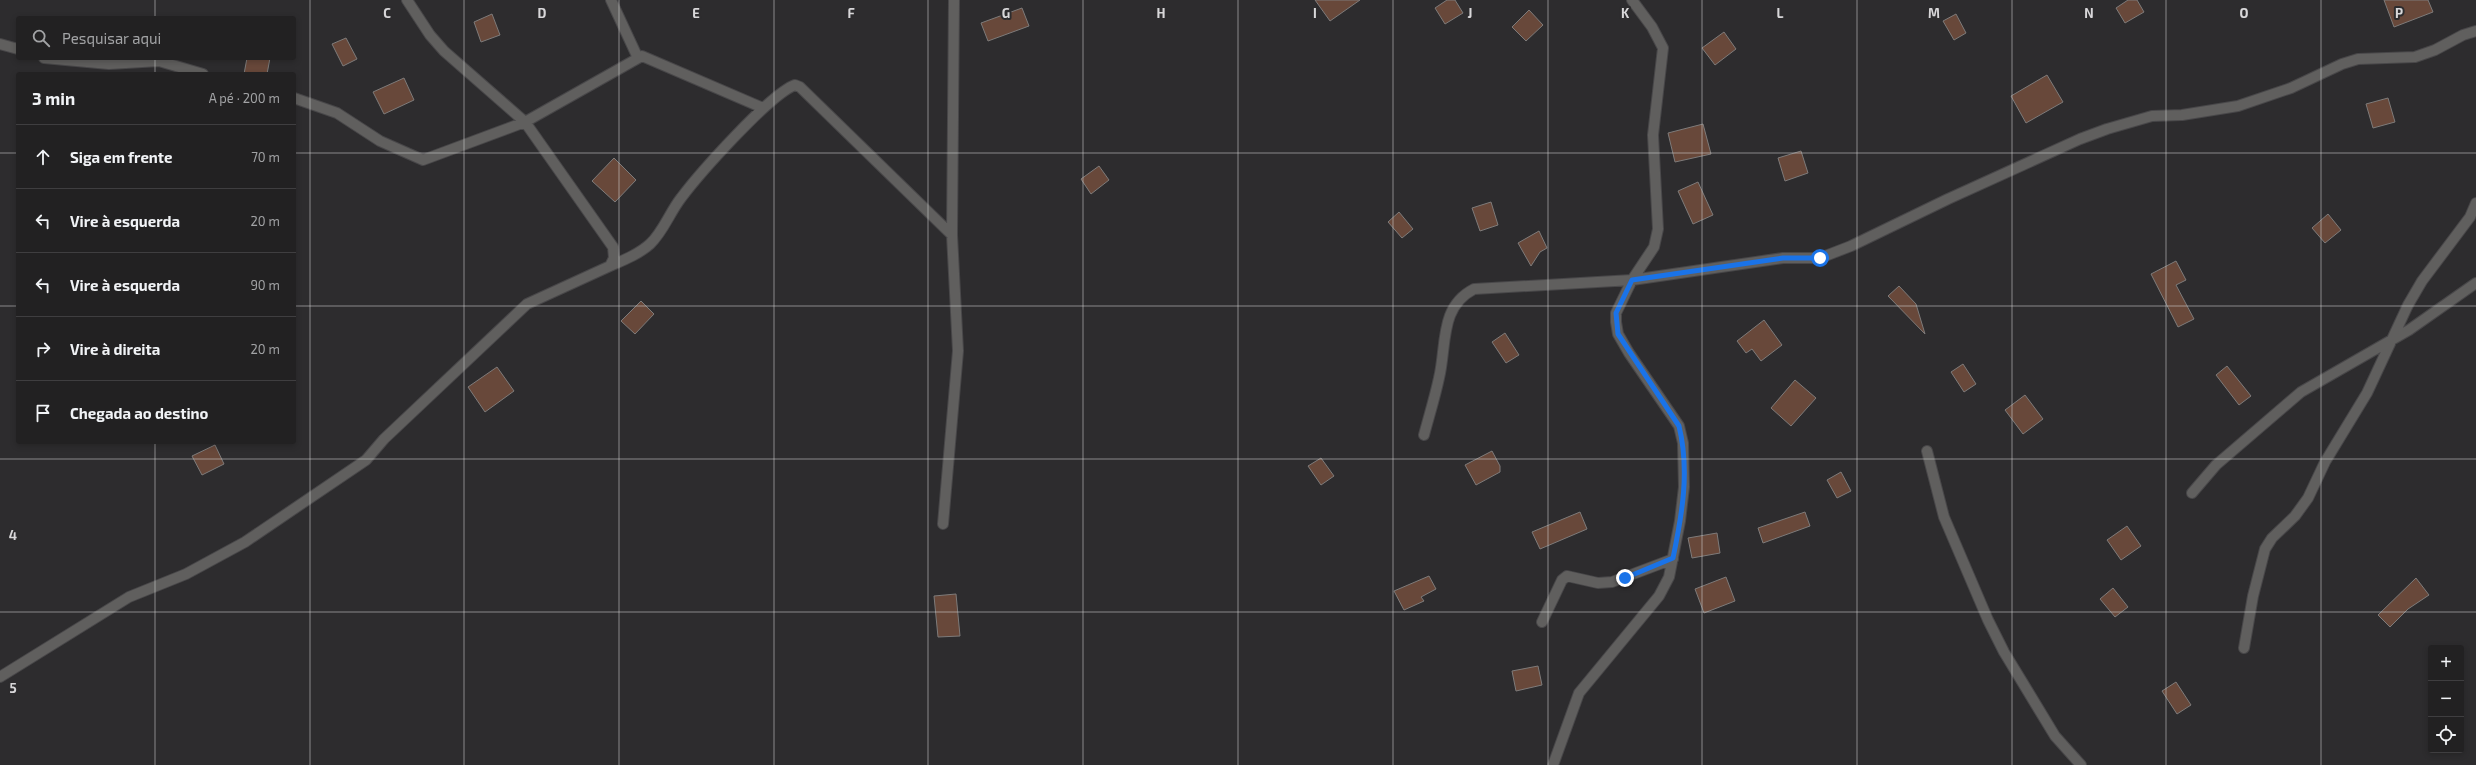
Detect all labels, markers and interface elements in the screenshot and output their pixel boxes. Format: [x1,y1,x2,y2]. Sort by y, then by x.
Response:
text: C [383,5,391,21]
text: D [538,5,547,21]
text: E [692,5,700,21]
text: F [847,5,855,21]
text: G [1002,5,1010,21]
text: H [1157,5,1166,21]
text: I [1313,5,1317,21]
text: J [1468,5,1472,21]
text: K [1621,5,1630,21]
text: L [1777,5,1784,21]
text: M [1928,5,1940,21]
text: N [2084,5,2094,21]
text: O [2240,5,2249,21]
text: P [2395,5,2403,21]
search box [16,16,296,60]
icon: search [30,27,52,49]
text: Pesquisar aqui [62,29,161,47]
text: 3 min [32,88,75,108]
text: A pé · 200 m [209,90,280,106]
icon: ahead [32,146,54,168]
text: Siga em frente [70,148,172,166]
text: 70 m [251,149,280,165]
icon: left [32,210,54,232]
text: Vire à esquerda [70,212,180,230]
text: 20 m [251,213,280,229]
route start [1811,249,1829,267]
icon: left [32,274,54,296]
text: Vire à esquerda [70,276,180,294]
text: 90 m [250,277,280,293]
icon: right [32,338,54,360]
text: Vire à direita [70,340,160,358]
text: 20 m [251,341,280,357]
icon: arrive [32,402,54,424]
text: Chegada ao destino [70,404,208,422]
text: 4 [9,527,17,543]
route end [1616,569,1634,587]
map controls [2428,645,2464,753]
button: + [2428,645,2464,681]
text: 5 [9,680,17,696]
button: − [2428,681,2464,717]
button: locate [2428,717,2464,753]

